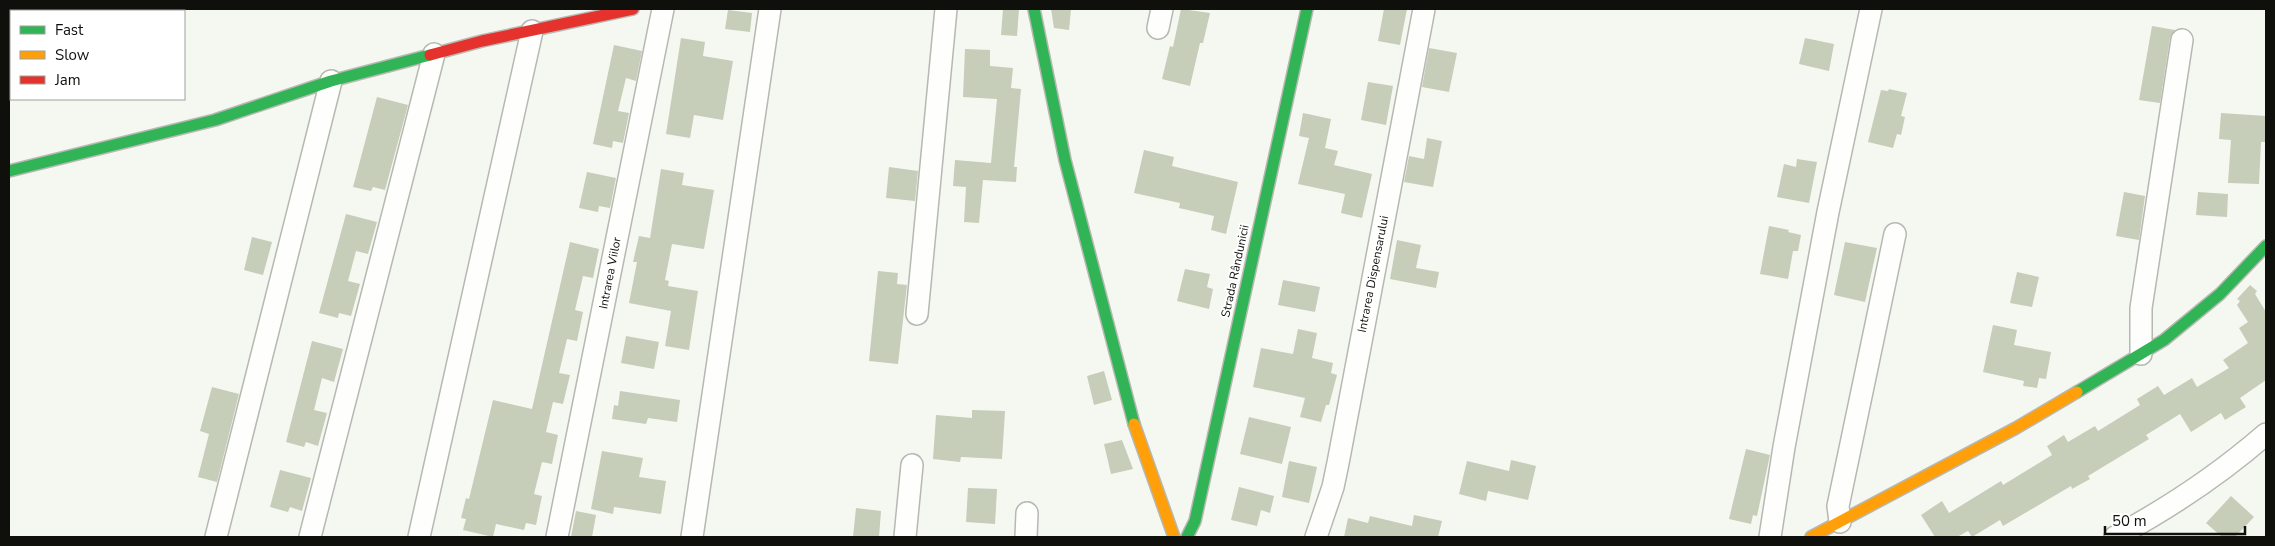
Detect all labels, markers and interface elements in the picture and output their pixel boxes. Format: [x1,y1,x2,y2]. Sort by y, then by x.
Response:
legend [10,10,185,100]
text: Fast [55,20,84,40]
text: Slow [55,45,90,65]
text: Jam [54,70,81,90]
street label: Intrarea Dispensarului [1354,214,1392,334]
street label: Strada Rândunicii [1217,223,1253,319]
street label: Intrarea Viilor [595,235,625,310]
scale bar [2105,504,2245,536]
text: 50 m [2112,511,2147,531]

